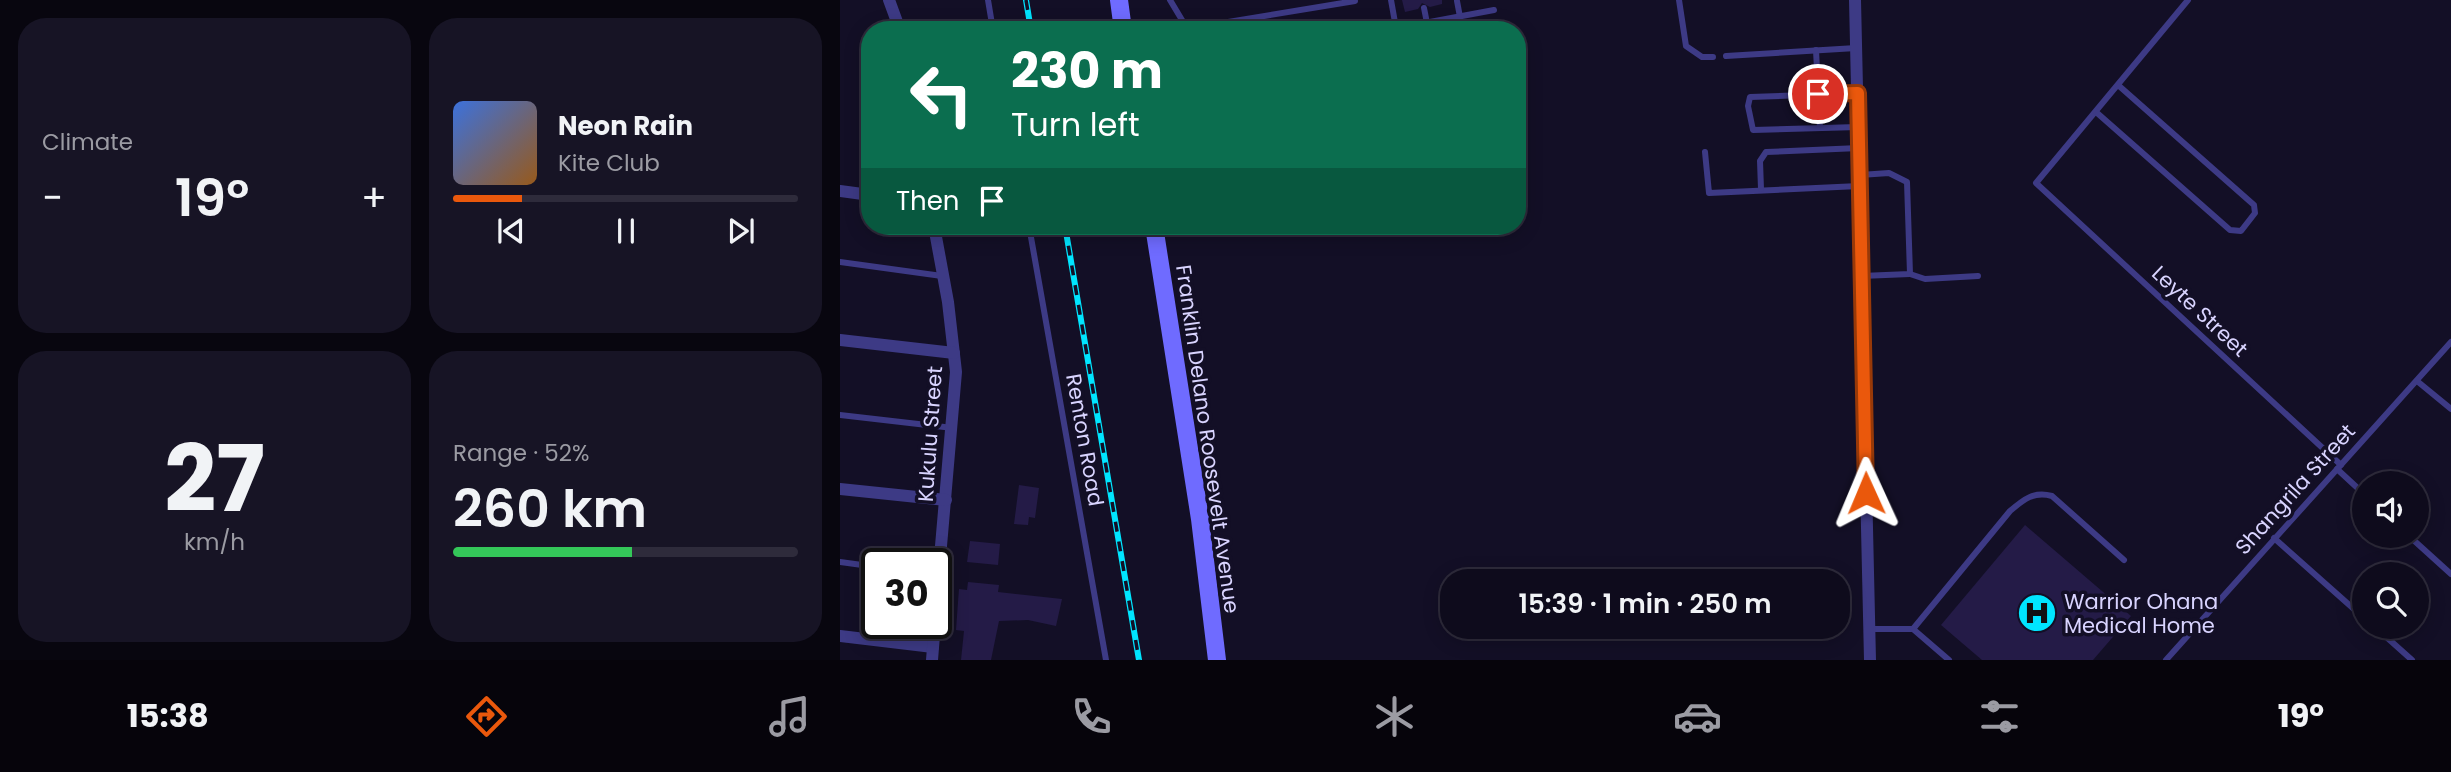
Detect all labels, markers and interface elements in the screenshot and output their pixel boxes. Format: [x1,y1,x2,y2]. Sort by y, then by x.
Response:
text: 230 m [1011,37,1163,105]
icon: left [896,49,987,140]
pin [1788,64,1848,124]
icon: arrive [1799,75,1837,113]
text: Turn left [1011,102,1140,147]
text: Neon Rain [558,108,693,144]
text: Climate [42,126,133,158]
text: Kite Club [558,147,660,179]
text: 19° [175,161,249,234]
text: − [42,171,63,224]
text: + [361,171,387,224]
icon: arrive [973,182,1011,220]
text: Then [896,183,959,219]
icon: previous [492,212,530,250]
icon: pause [607,212,645,250]
icon: next [722,212,760,250]
street label: Leyte Street [2146,259,2254,363]
street label: Franklin Delano Roosevelt Avenue [1169,263,1247,615]
street label: Kukulu Street [911,365,949,503]
street label: Renton Road [1059,372,1111,508]
text: 27 [164,415,265,543]
street label: Shangrila Street [2228,417,2362,561]
text: Range · 52% [453,437,589,469]
position arrow [1829,456,1903,530]
map controls [2352,471,2429,639]
button: sound [2352,471,2429,548]
text: 260 km [453,472,647,545]
text: km/h [184,526,245,558]
speed limit sign: 30 [861,548,952,639]
button: search [2352,562,2429,639]
text: 15:39 · 1 min · 250 m [1519,586,1771,622]
place label: Warrior Ohana Medical Home [2064,587,2218,640]
hospital icon: Warrior Ohana Medical Home [2016,592,2058,634]
icon: directions [462,692,511,741]
icon: music [765,692,814,741]
icon: phone [1067,692,1116,741]
icon: climate [1370,692,1419,741]
icon: car [1673,692,1722,741]
icon: filters [1975,692,2024,741]
text: 15:38 [127,693,209,738]
text: 19° [2278,693,2324,738]

